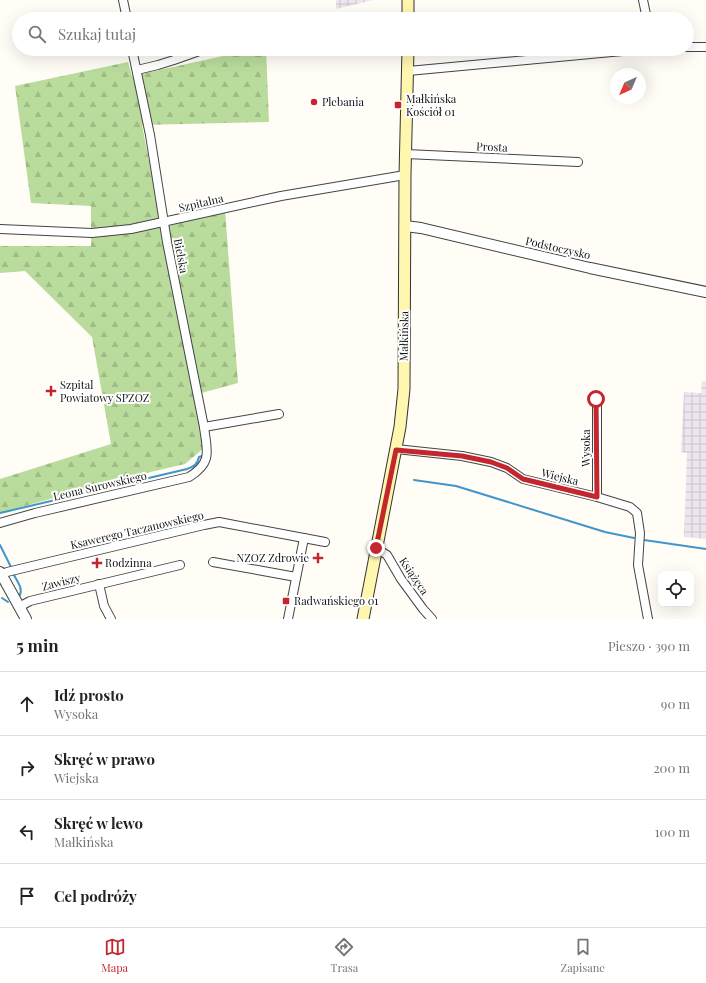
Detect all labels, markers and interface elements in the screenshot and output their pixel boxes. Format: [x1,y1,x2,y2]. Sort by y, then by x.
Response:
search box [12,12,694,56]
icon: search [26,23,48,45]
text: Szukaj tutaj [58,24,136,44]
north arrow [610,68,646,104]
place label: Małkińska Kościół 01 [406,91,457,119]
place label: Plebania [322,94,364,109]
marker: Plebania [309,97,319,107]
marker: Małkińska Kościół 01 [393,100,403,110]
street label: Prosta [476,138,509,155]
street label: Szpitalna [177,190,225,215]
street label: Podstoczysko [524,233,592,262]
street label: Bielska [171,237,192,275]
street label: Małkińska [396,310,411,361]
place label: Szpital Powiatowy SPZOZ [60,377,150,405]
marker: Szpital Powiatowy SPZOZ [45,385,57,397]
route start [587,390,605,408]
street label: Wysoka [578,429,593,468]
street label: Wiejska [539,464,581,488]
street label: Leona Surowskiego [52,467,148,504]
street label: Ksawerego Taczanowskiego [69,507,205,552]
route end [367,539,385,557]
place label: NZOZ Zdrowie [237,550,309,565]
marker: NZOZ Zdrowie [312,552,324,564]
street label: Książęca [396,554,433,598]
place label: Rodzinna [105,555,152,570]
marker: Rodzinna [92,558,102,568]
street label: Zawiszy [40,569,82,594]
map controls [658,571,694,607]
button: locate [658,571,694,607]
place label: Radwańskiego 01 [294,593,378,608]
marker: Radwańskiego 01 [281,596,291,606]
text: 5 min [16,634,59,656]
text: Pieszo · 390 m [608,637,690,654]
text: Idź prosto [54,685,124,705]
icon: ahead [16,693,38,715]
text: 90 m [661,695,690,712]
text: Wysoka [54,705,98,722]
text: Skręć w prawo [54,749,155,769]
icon: right [16,757,38,779]
text: 200 m [653,759,690,776]
text: Wiejska [54,769,99,786]
text: Skręć w lewo [54,813,143,833]
icon: left [16,821,38,843]
text: 100 m [655,823,690,840]
text: Małkińska [54,833,113,850]
icon: arrive [16,885,38,907]
text: Cel podróży [54,886,137,906]
tab: Mapa [101,936,128,975]
tab: Trasa [331,936,358,975]
tab: Zapisane [561,936,605,975]

